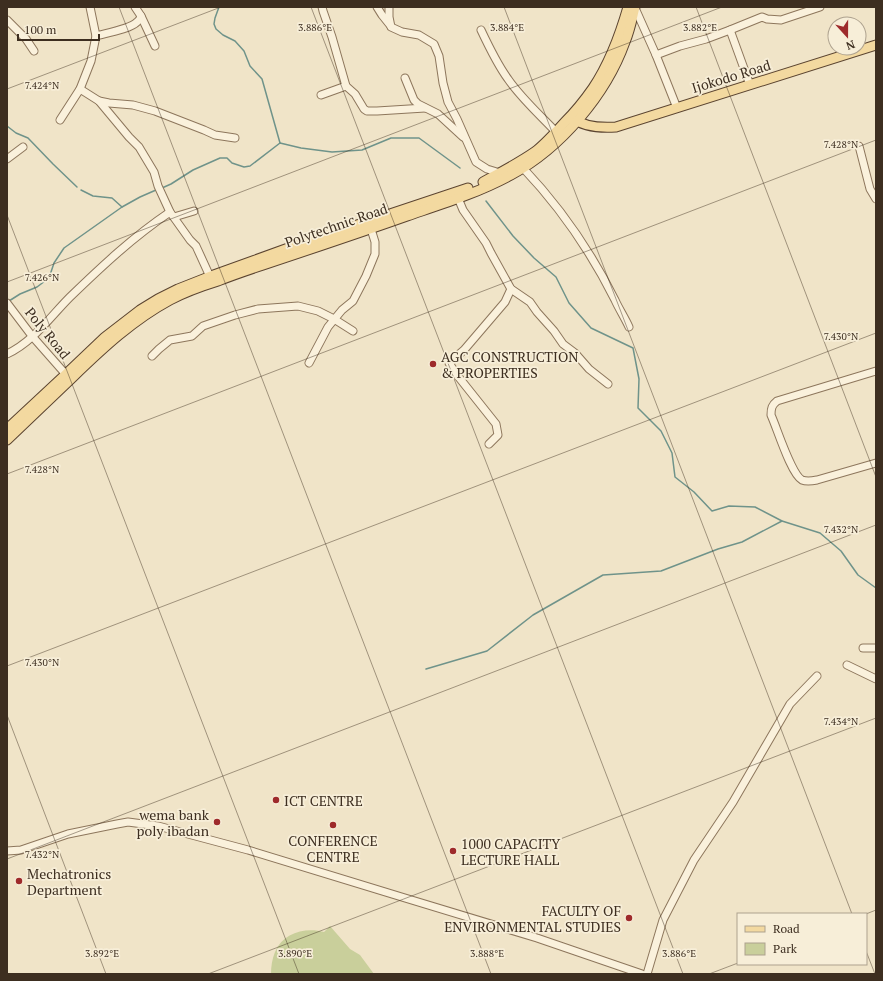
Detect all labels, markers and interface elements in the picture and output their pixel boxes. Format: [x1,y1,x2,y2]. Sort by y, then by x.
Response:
scale bar [18,16,99,42]
north arrow [827,16,867,56]
text: 3.886°E [298,21,332,34]
text: 3.884°E [490,21,524,34]
text: 3.882°E [683,21,717,34]
text: 100 m [24,22,57,37]
text: N [844,37,857,54]
street label: Ijokodo Road [689,55,773,97]
text: 7.424°N [25,79,60,92]
text: 7.428°N [824,138,859,151]
street label: Polytechnic Road [282,198,390,252]
text: 7.426°N [25,271,60,284]
street label: Poly Road [21,303,75,363]
text: 7.430°N [824,330,859,343]
place label: AGC CONSTRUCTION & PROPERTIES [441,347,579,382]
marker: AGC CONSTRUCTION & PROPERTIES [428,359,438,369]
text: 7.428°N [25,463,60,476]
text: 7.432°N [824,523,859,536]
text: 7.430°N [25,656,60,669]
text: 7.434°N [824,715,859,728]
place label: ICT CENTRE [284,791,363,810]
marker: ICT CENTRE [271,795,281,805]
place label: wema bank poly ibadan [137,805,210,840]
marker: wema bank poly ibadan [212,817,222,827]
marker: CONFERENCE CENTRE [328,820,338,830]
place label: CONFERENCE CENTRE [288,831,378,866]
place label: 1000 CAPACITY LECTURE HALL [461,834,561,869]
marker: 1000 CAPACITY LECTURE HALL [448,846,458,856]
text: 7.432°N [25,848,60,861]
place label: Mechatronics Department [27,864,111,899]
marker: Mechatronics Department [14,876,24,886]
place label: FACULTY OF ENVIRONMENTAL STUDIES [444,901,621,936]
marker: FACULTY OF ENVIRONMENTAL STUDIES [624,913,634,923]
legend [737,913,867,965]
text: Road [773,921,800,936]
text: Park [773,941,798,956]
text: 3.892°E [85,947,119,960]
text: 3.890°E [278,947,312,960]
text: 3.888°E [470,947,504,960]
text: 3.886°E [662,947,696,960]

